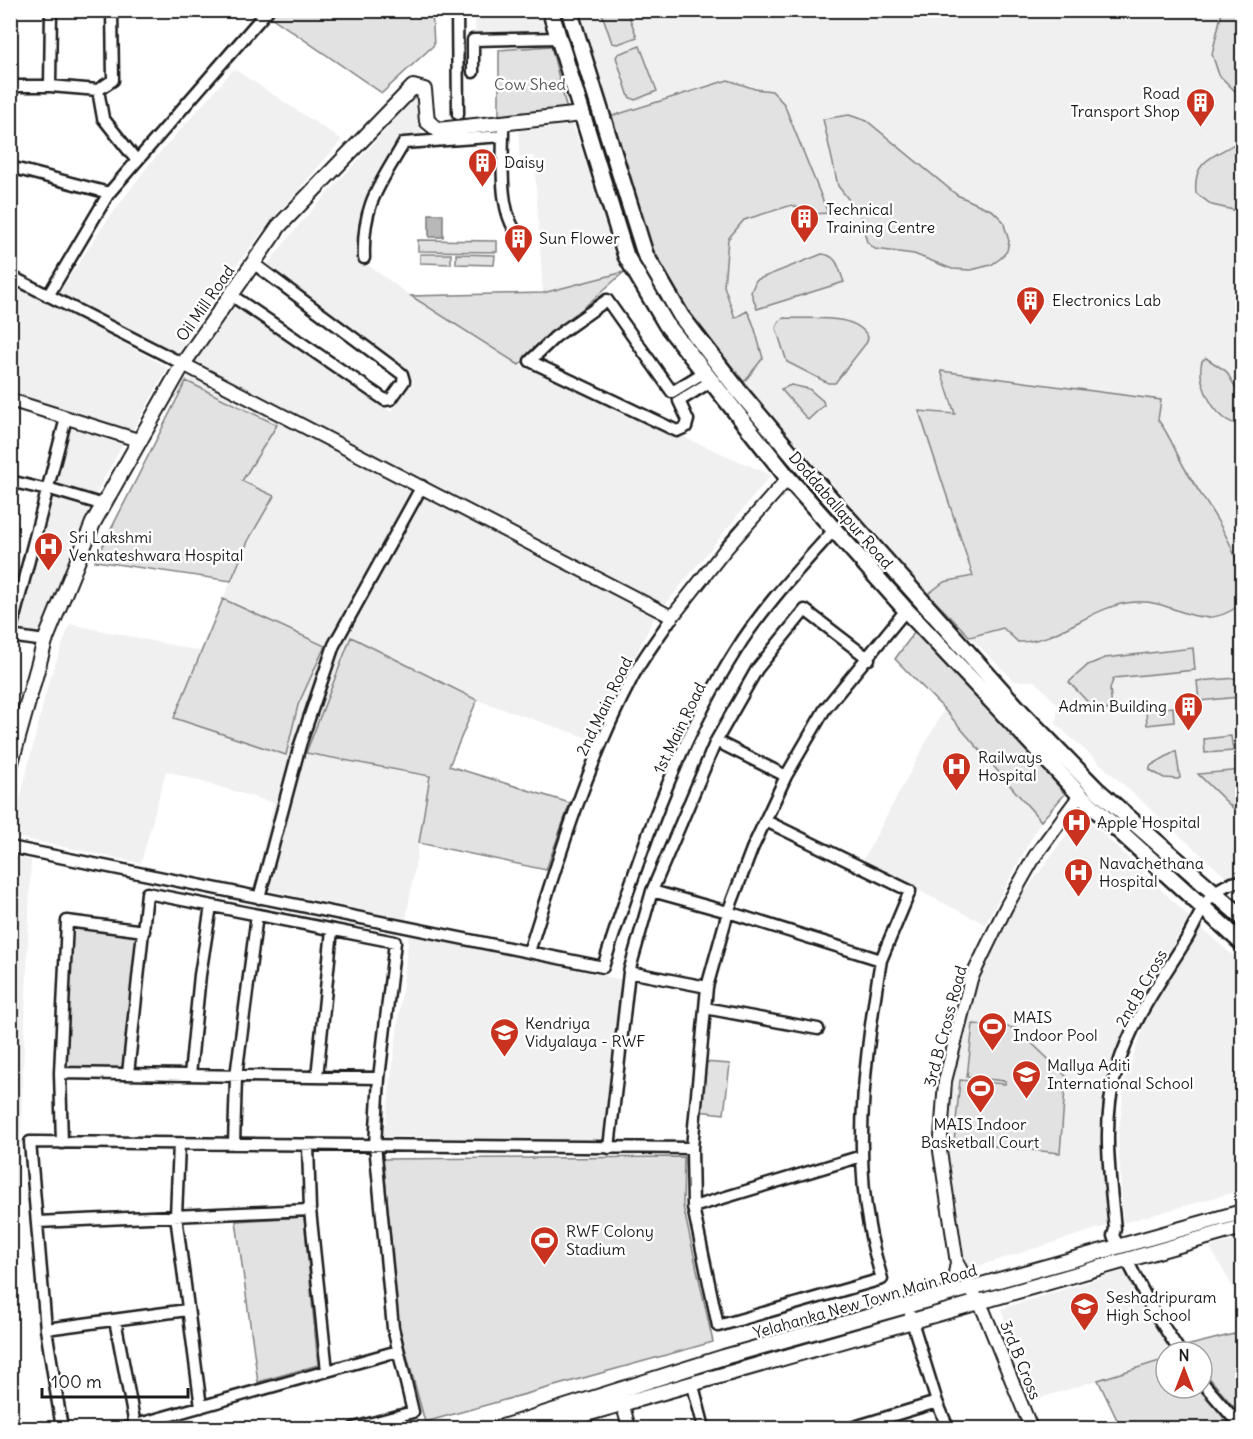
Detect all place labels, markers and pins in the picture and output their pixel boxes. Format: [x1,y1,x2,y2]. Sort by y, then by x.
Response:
place label: Road Transport Shop [1071,83,1180,121]
building icon: Road Transport Shop [1185,86,1217,128]
building icon: Daisy [467,146,499,188]
place label: Daisy [504,152,544,172]
place label: Technical Training Centre [826,199,935,237]
building icon: Technical Training Centre [789,202,821,244]
building icon: Sun Flower [502,222,534,264]
place label: Sun Flower [539,228,620,248]
building icon: Electronics Lab [1015,284,1047,326]
place label: Electronics Lab [1052,290,1161,310]
place label: Sri Lakshmi Venkateshwara Hospital [69,527,243,565]
hospital icon: Sri Lakshmi Venkateshwara Hospital [32,530,64,572]
building icon: Admin Building [1172,690,1204,732]
place label: Admin Building [1058,696,1167,716]
place label: Railways Hospital [978,747,1042,785]
hospital icon: Railways Hospital [941,750,973,792]
hospital icon: Apple Hospital [1060,806,1092,848]
place label: Apple Hospital [1097,812,1200,832]
place label: Navachethana Hospital [1099,853,1204,891]
hospital icon: Navachethana Hospital [1062,856,1094,898]
place label: MAIS Indoor Pool [1013,1007,1098,1045]
sports icon: MAIS Indoor Pool [976,1010,1008,1052]
place label: Kendriya Vidyalaya - RWF [525,1013,645,1051]
school or university icon: Kendriya Vidyalaya - RWF [488,1016,520,1058]
place label: Mallya Aditi International School [1047,1055,1193,1093]
school or university icon: Mallya Aditi International School [1010,1058,1042,1100]
sports icon: MAIS Indoor Basketball Court [964,1072,996,1114]
place label: MAIS Indoor Basketball Court [921,1114,1040,1152]
place label: RWF Colony Stadium [566,1221,654,1259]
sports icon: RWF Colony Stadium [529,1224,561,1266]
place label: Seshadripuram High School [1106,1287,1217,1325]
school or university icon: Seshadripuram High School [1069,1290,1101,1332]

